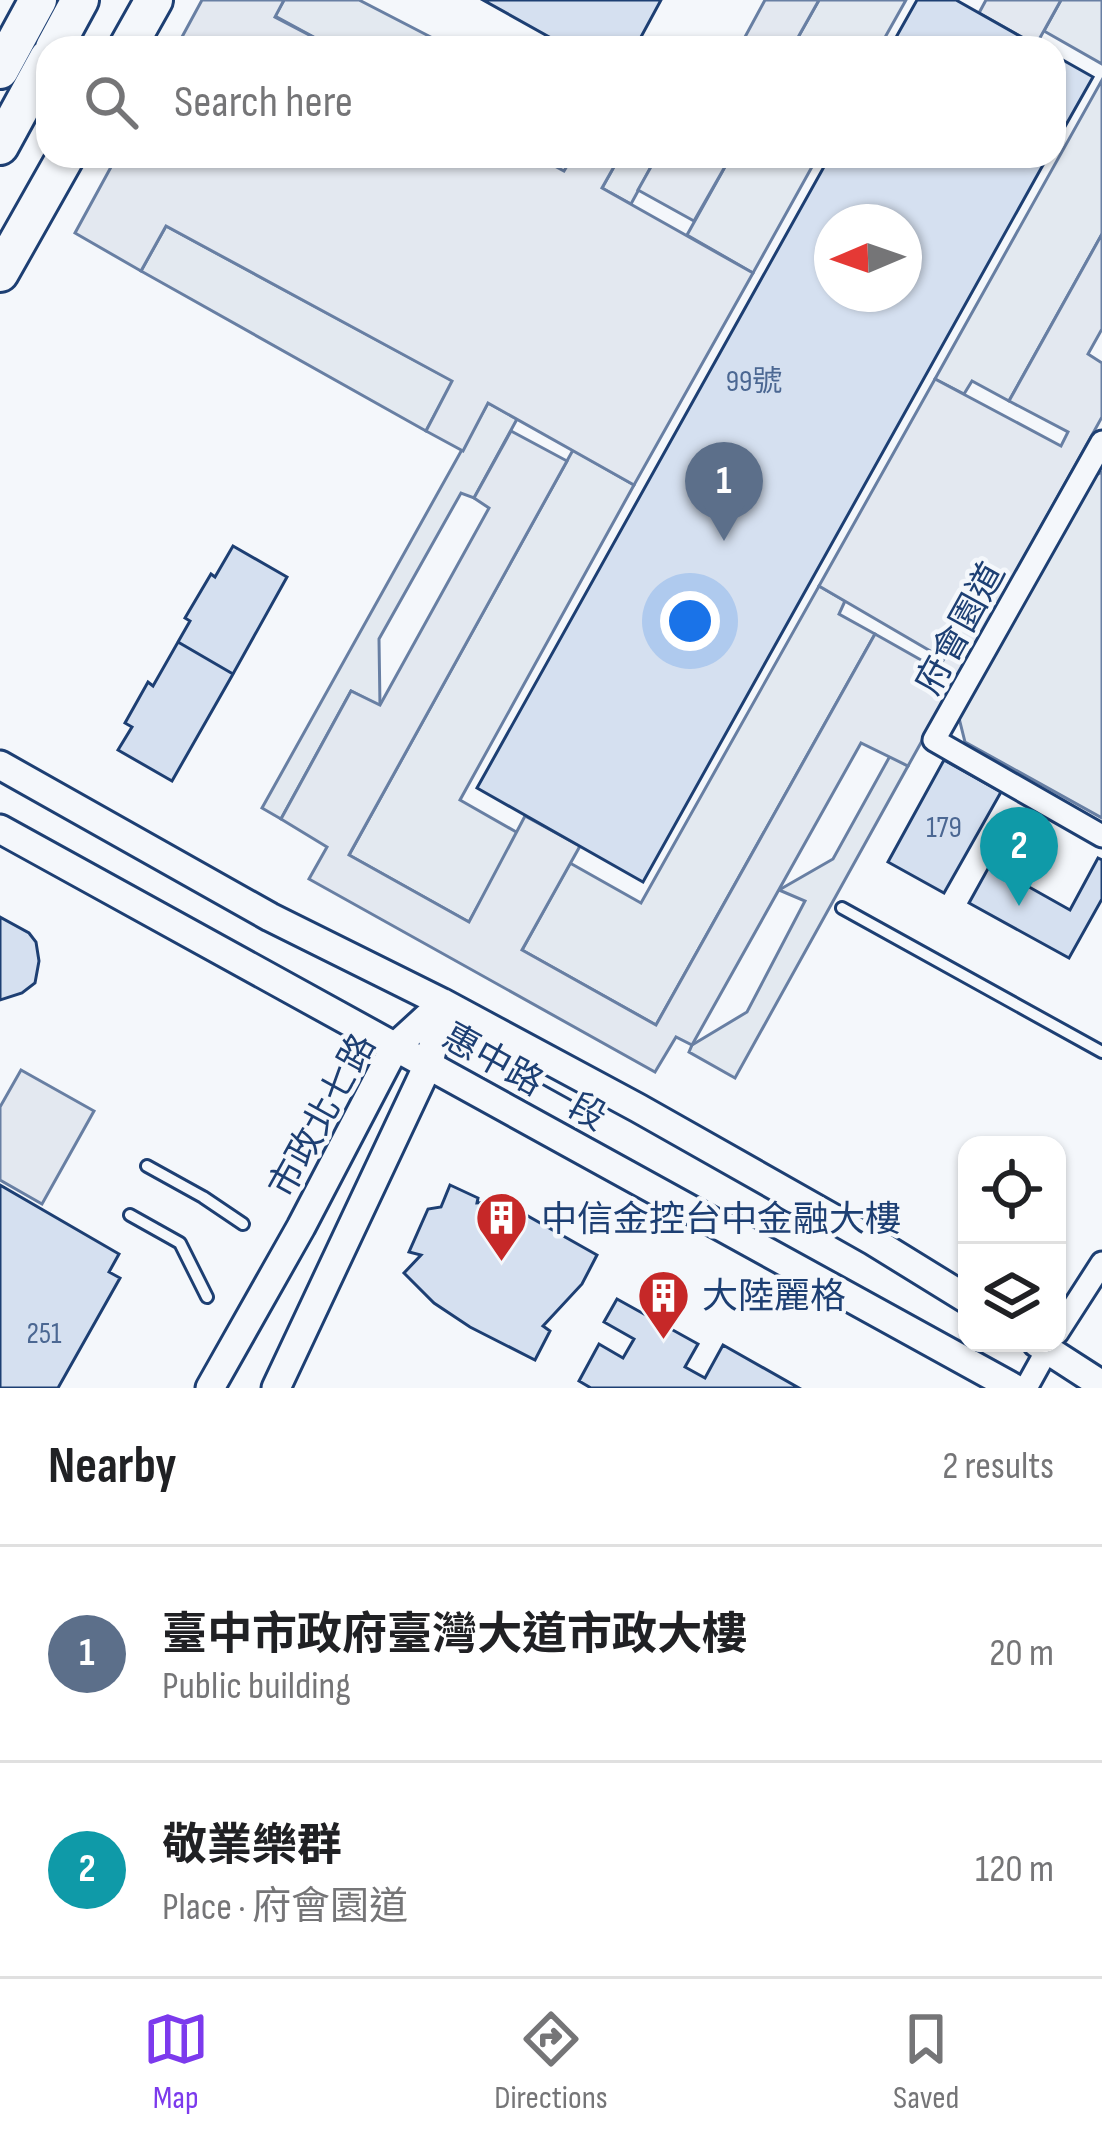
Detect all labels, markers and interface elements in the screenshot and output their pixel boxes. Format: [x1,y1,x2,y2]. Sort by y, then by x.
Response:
search box [36,36,1066,168]
icon: search [78,69,144,135]
text: Search here [174,75,353,130]
north arrow [814,204,922,312]
house number: 99號 [726,364,782,400]
pin: 1 [685,442,763,541]
street label: 府會園道 [907,556,1015,703]
your location [660,591,720,651]
pin: 2 [980,807,1058,906]
house number: 179 [926,810,962,846]
street label: 惠中路一段 [435,1016,613,1141]
street label: 市政北七路 [261,1027,386,1205]
map controls [958,1136,1066,1352]
button: locate [958,1136,1066,1244]
building icon: 中信金控台中金融大樓 [474,1190,530,1264]
place label: 中信金控台中金融大樓 [541,1199,901,1242]
button: layers [958,1244,1066,1352]
building icon: 大陸麗格 [635,1267,691,1341]
place label: 大陸麗格 [702,1276,846,1319]
house number: 251 [27,1316,62,1352]
text: Nearby [48,1436,177,1497]
text: 2 results [942,1443,1054,1490]
text: 臺中市政府臺灣大道市政大樓 [162,1608,747,1663]
text: 1 [79,1630,95,1677]
text: 20 m [989,1630,1054,1677]
text: Public building [162,1663,351,1710]
text: 敬業樂群 [162,1819,342,1874]
text: 2 [78,1846,96,1893]
text: 120 m [975,1846,1054,1893]
text: Place · 府會園道 [162,1884,408,1931]
tab: Map [143,2006,209,2118]
tab: Directions [494,2006,608,2118]
tab: Saved [893,2006,959,2118]

